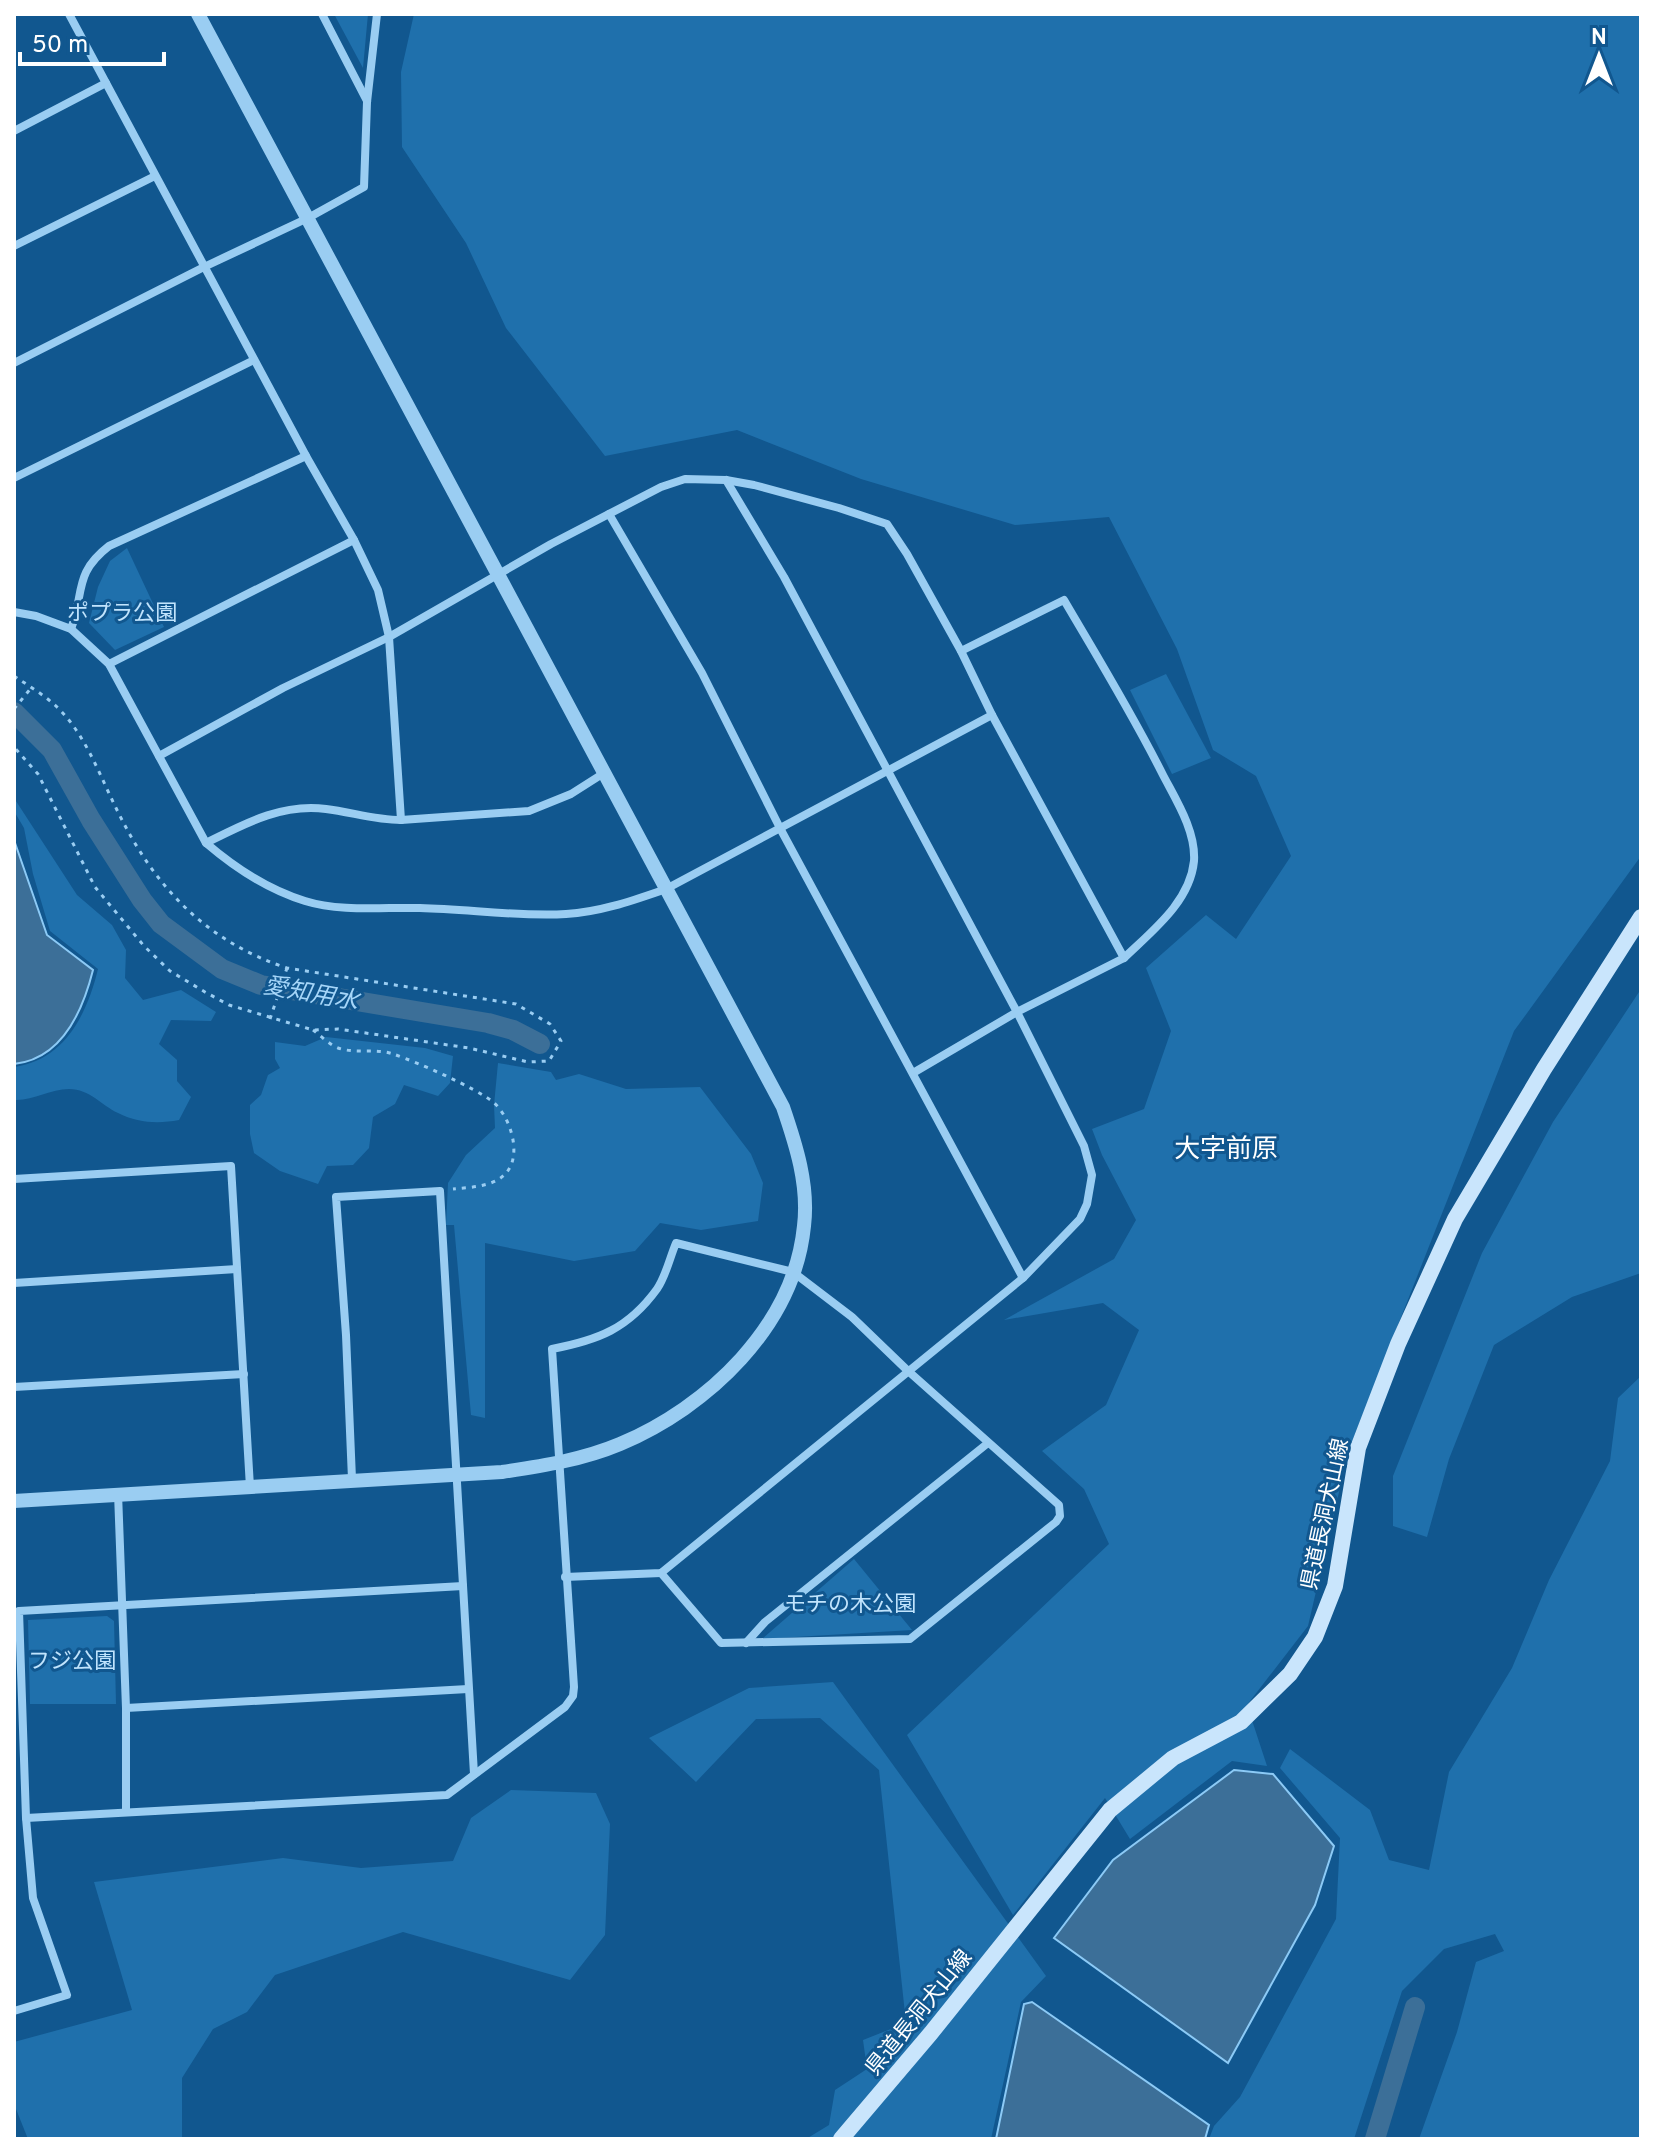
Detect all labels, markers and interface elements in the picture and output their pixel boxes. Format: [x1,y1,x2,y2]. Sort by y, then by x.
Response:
scale bar [20,16,164,66]
north arrow [1559,16,1639,96]
text: N [1591,25,1607,52]
text: 50 m [32,31,88,61]
park label: ポプラ公園 [67,601,177,628]
water label: 愛知用水 [261,972,363,1019]
district label: 大字前原 [1174,1134,1278,1167]
street label: 県道長洞犬山線 [1297,1436,1356,1593]
park label: モチの木公園 [784,1592,916,1619]
park label: フジ公園 [28,1649,116,1676]
street label: 県道長洞犬山線 [861,1945,979,2082]

